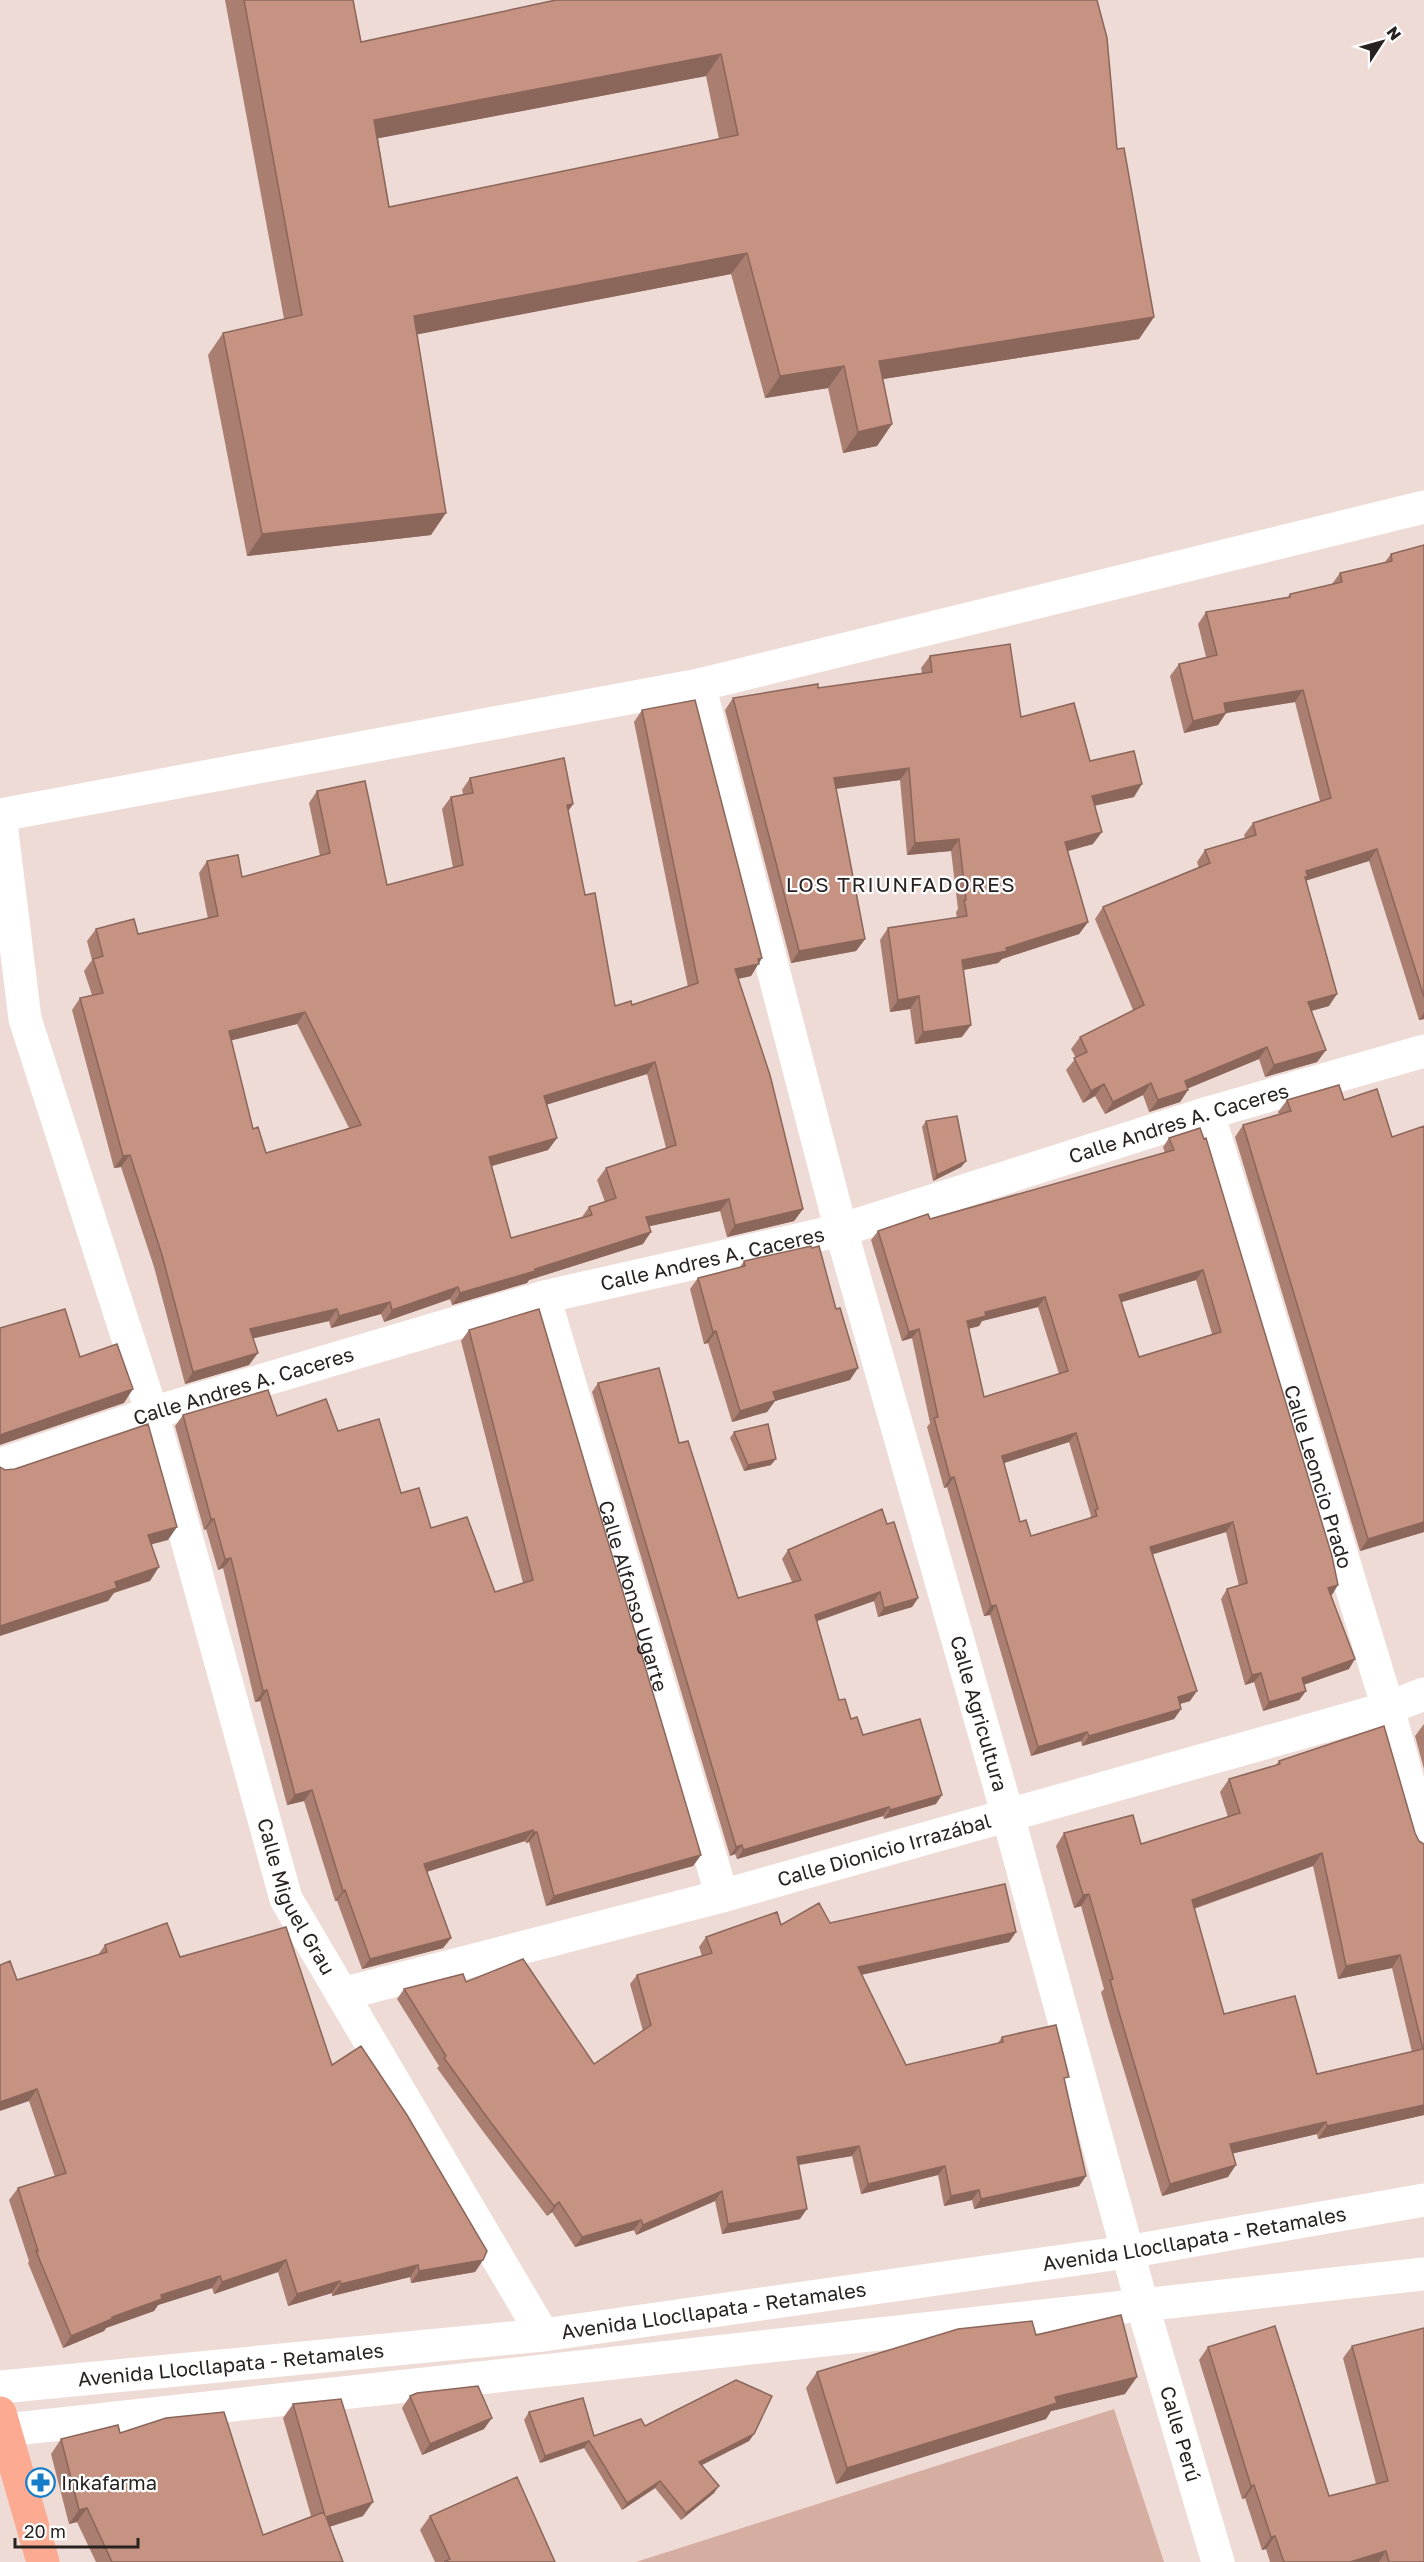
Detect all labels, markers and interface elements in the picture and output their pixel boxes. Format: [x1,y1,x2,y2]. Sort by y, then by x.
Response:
north arrow [1352,12,1412,72]
text: N [1382,22,1406,44]
district label: LOS TRIUNFADORES [786,871,1016,897]
street label: Calle Andres A. Caceres [1065,1078,1291,1168]
street label: Calle Andres A. Caceres [598,1221,826,1295]
street label: Calle Andres A. Caceres [130,1341,356,1430]
street label: Calle Leoncio Prado [1280,1382,1358,1571]
street label: Calle Alfonso Ugarte [594,1497,674,1694]
street label: Calle Agricultura [946,1633,1013,1794]
street label: Calle Dionicio Irrazábal [774,1808,994,1891]
street label: Calle Miguel Grau [253,1815,341,1979]
street label: Avenida Llocllapata - Retamales [1041,2201,1348,2275]
street label: Avenida Llocllapata - Retamales [560,2276,868,2343]
street label: Avenida Llocllapata - Retamales [77,2337,385,2390]
street label: Calle Perú [1156,2383,1207,2484]
pharmacy icon: Inkafarma [24,2467,56,2499]
place label: Inkafarma [61,2470,157,2494]
scale bar [15,2511,138,2549]
text: 20 m [24,2520,66,2542]

